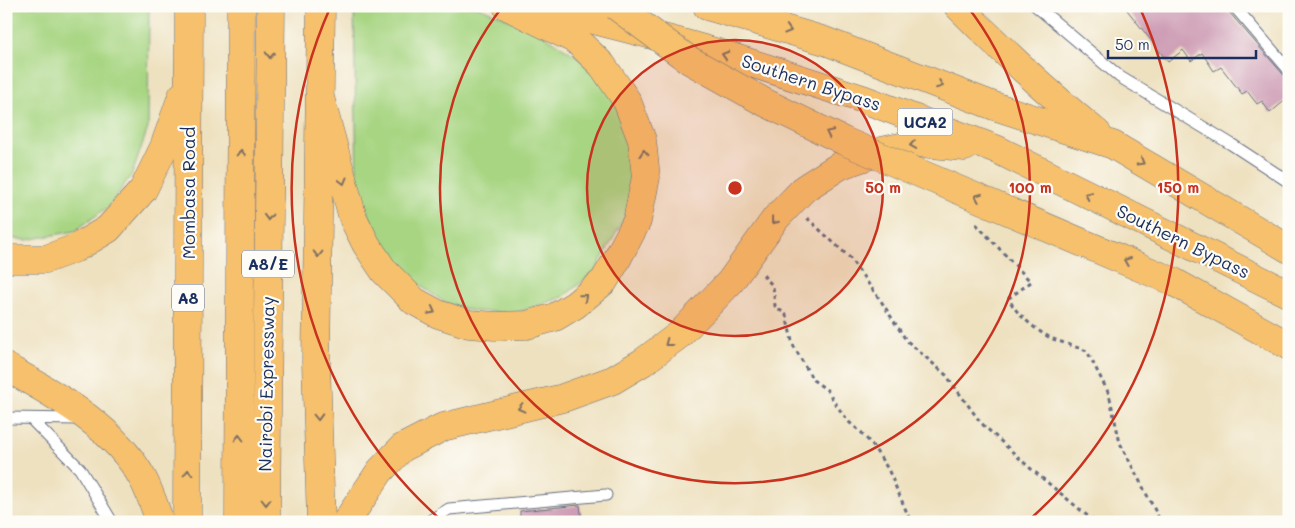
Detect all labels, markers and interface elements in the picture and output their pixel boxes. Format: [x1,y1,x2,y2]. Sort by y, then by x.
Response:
one-way arrow [783,24,791,34]
scale bar [1108,28,1255,60]
text: 50 m [1115,34,1150,54]
street label: Southern Bypass [739,48,884,116]
one-way arrow [721,51,730,61]
one-way arrow [265,52,275,59]
one-way arrow [936,79,944,89]
road number: UCA2 [898,108,952,136]
street label: Mombasa Road [176,127,200,259]
one-way arrow [825,129,834,139]
one-way arrow [908,139,917,149]
one-way arrow [236,149,246,156]
one-way arrow [639,149,650,157]
one-way arrow [1135,155,1144,165]
one-way arrow [337,177,348,186]
text: 50 m [865,177,901,197]
text: 100 m [1008,177,1052,197]
text: 150 m [1157,177,1199,197]
centre of rings [726,179,744,197]
one-way arrow [1085,191,1094,201]
one-way arrow [974,193,983,204]
street label: Southern Bypass [1113,199,1254,284]
one-way arrow [263,214,274,222]
one-way arrow [771,215,780,225]
road number: A8/E [242,250,294,278]
one-way arrow [312,251,323,259]
one-way arrow [1123,257,1132,268]
road number: A8 [172,284,204,312]
one-way arrow [579,294,588,303]
street label: Nairobi Expressway [252,296,280,472]
one-way arrow [427,305,436,315]
one-way arrow [664,337,674,346]
one-way arrow [517,402,526,413]
one-way arrow [312,413,323,421]
one-way arrow [234,434,244,442]
one-way arrow [182,469,193,477]
one-way arrow [261,499,271,507]

